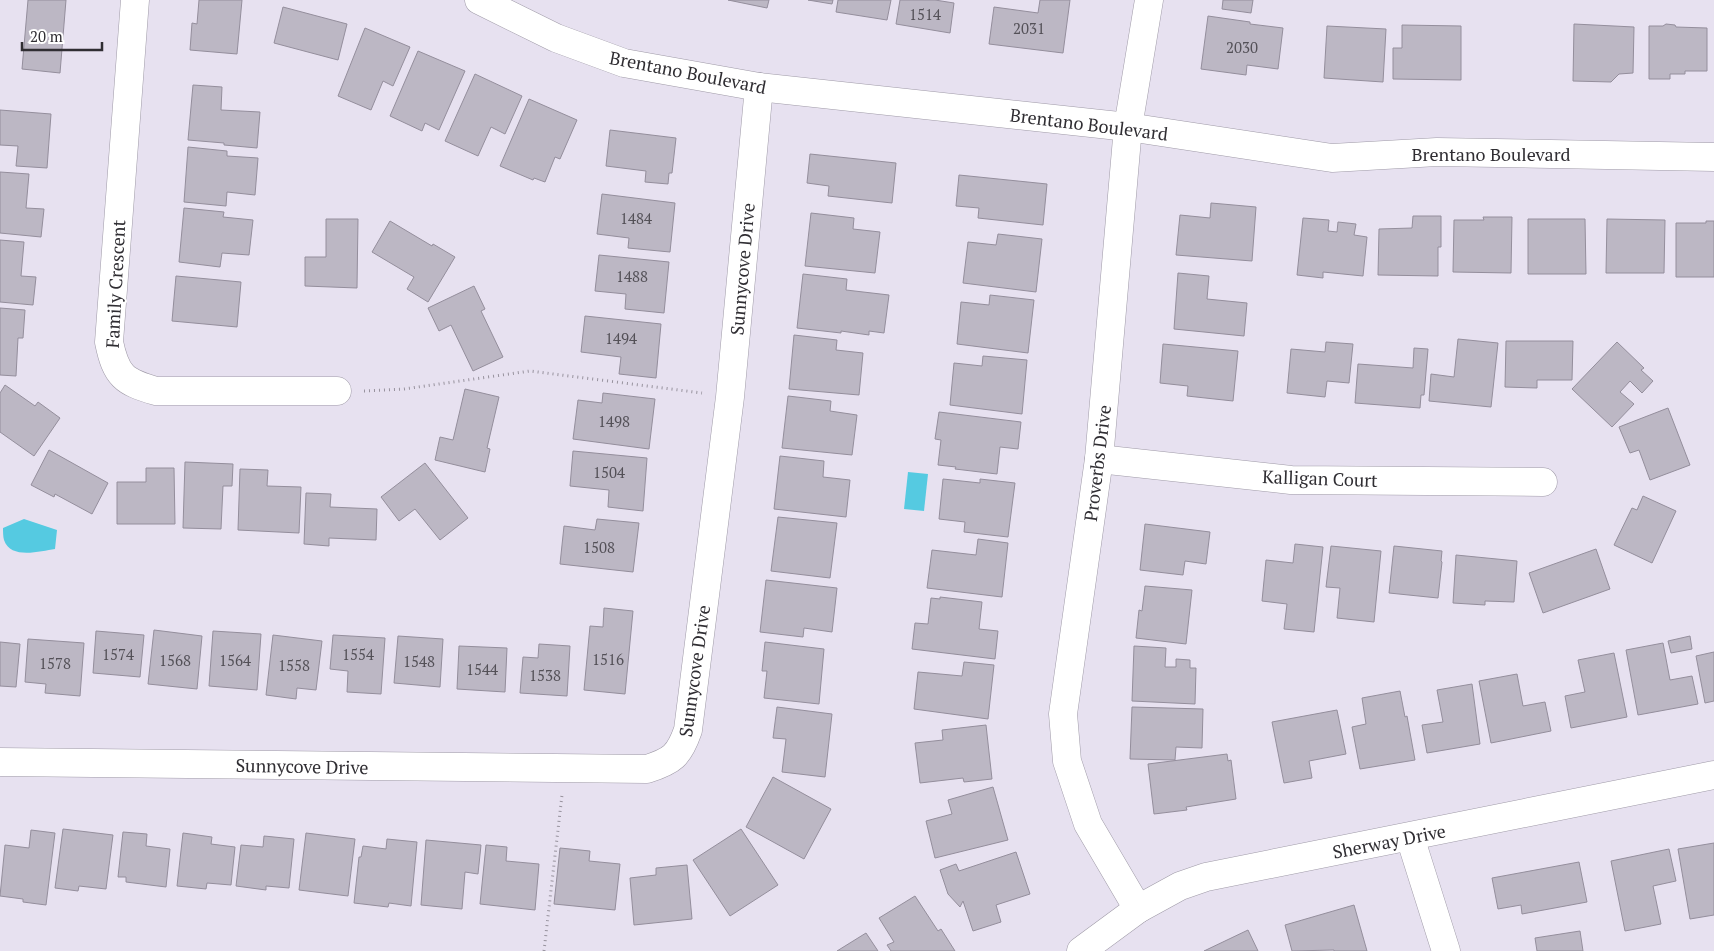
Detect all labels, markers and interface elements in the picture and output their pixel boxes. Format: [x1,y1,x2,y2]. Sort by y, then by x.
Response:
house number: 1514 [909,4,941,24]
house number: 2031 [1013,18,1045,38]
scale bar [22,20,102,52]
text: 20 m [30,26,63,46]
house number: 2030 [1226,37,1258,57]
street label: Brentano Boulevard [608,45,768,99]
street label: Brentano Boulevard [1009,102,1169,146]
street label: Brentano Boulevard [1411,142,1571,166]
street label: Sunnycove Drive [724,202,760,336]
house number: 1484 [620,208,652,228]
street label: Family Crescent [100,219,130,349]
house number: 1488 [616,266,648,286]
house number: 1494 [605,328,637,348]
street label: Proverbs Drive [1078,404,1116,522]
house number: 1498 [598,411,630,431]
house number: 1504 [593,462,625,482]
street label: Kalligan Court [1262,464,1379,492]
house number: 1508 [583,537,615,557]
street label: Sunnycove Drive [673,603,715,739]
house number: 1574 [102,644,134,664]
house number: 1554 [342,644,374,664]
house number: 1516 [592,649,624,669]
house number: 1568 [159,650,191,670]
house number: 1564 [219,650,251,670]
house number: 1548 [403,651,435,671]
house number: 1578 [39,653,71,673]
house number: 1558 [278,655,310,675]
house number: 1544 [466,659,498,679]
house number: 1538 [529,665,561,685]
street label: Sunnycove Drive [235,753,369,779]
street label: Sherway Drive [1330,818,1448,864]

